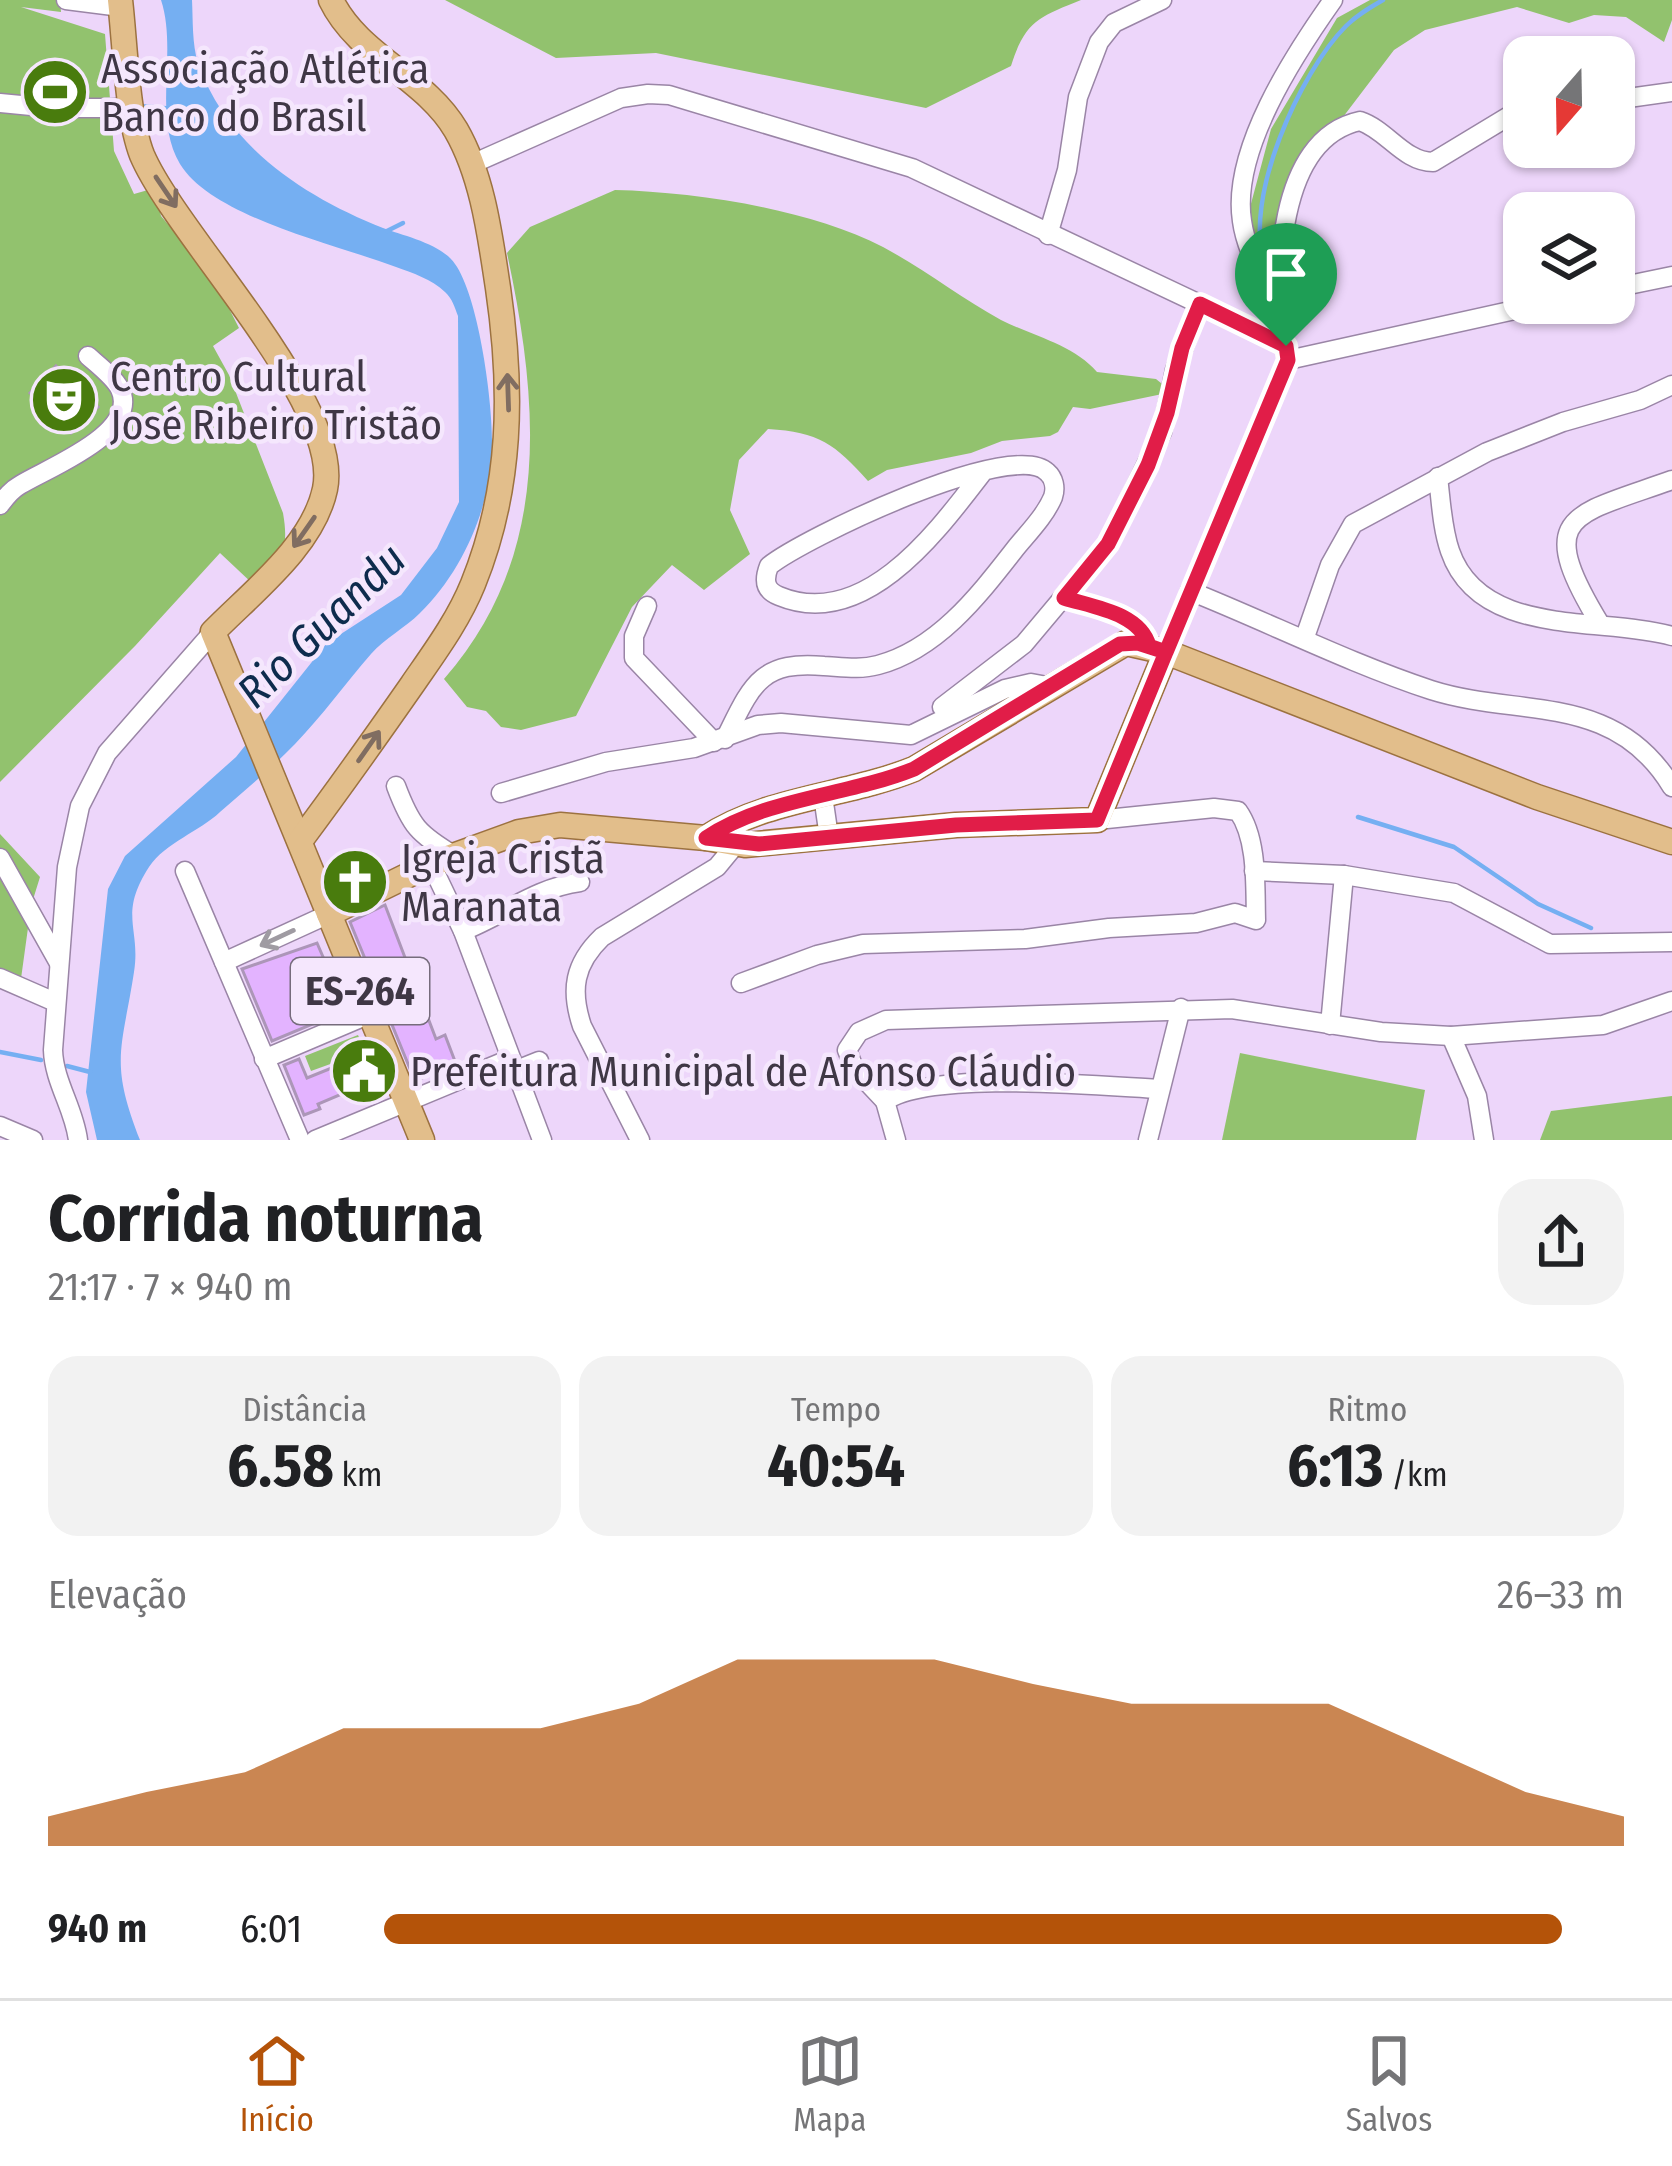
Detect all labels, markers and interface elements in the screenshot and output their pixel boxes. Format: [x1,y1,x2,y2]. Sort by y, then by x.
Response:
north arrow [1503,36,1635,168]
map controls [1503,36,1635,324]
place label: Associação Atlética Banco do Brasil [101,44,429,142]
sports icon: Associação Atlética Banco do Brasil [20,57,90,127]
one-way arrow [153,175,178,209]
button: layers [1503,192,1635,324]
pin [1235,223,1337,346]
icon: arrive [1253,241,1319,307]
place label: Centro Cultural José Ribeiro Tristão [110,352,442,450]
theatre icon: Centro Cultural José Ribeiro Tristão [29,365,99,435]
one-way arrow [496,373,519,412]
one-way arrow [292,514,317,548]
water label: Rio Guandu [226,532,417,719]
one-way arrow [356,730,381,764]
place label: Igreja Cristã Maranata [401,834,605,932]
church icon: Igreja Cristã Maranata [320,847,390,917]
one-way arrow [260,928,296,950]
road number: ES-264 [291,958,429,1024]
public building icon: Prefeitura Municipal de Afonso Cláudio [329,1036,399,1106]
place label: Prefeitura Municipal de Afonso Cláudio [410,1047,1076,1097]
text: Corrida noturna [48,1179,483,1258]
button: share [1498,1179,1624,1305]
text: 21:17 · 7 × 940 m [48,1264,293,1310]
text: Distância [243,1390,367,1430]
text: Tempo [791,1390,881,1430]
text: Ritmo [1327,1390,1407,1430]
text: 6.58 [227,1430,334,1502]
text: 40:54 [767,1430,905,1502]
text: 6:13 [1287,1430,1384,1502]
text: km [334,1455,382,1495]
text: /km [1384,1455,1448,1495]
text: Elevação [48,1572,187,1618]
text: 26–33 m [1497,1572,1624,1618]
text: 940 m [48,1906,147,1952]
text: 6:01 [240,1906,302,1952]
tab: Início [240,2028,314,2140]
tab: Mapa [793,2028,866,2140]
tab: Salvos [1346,2028,1432,2140]

